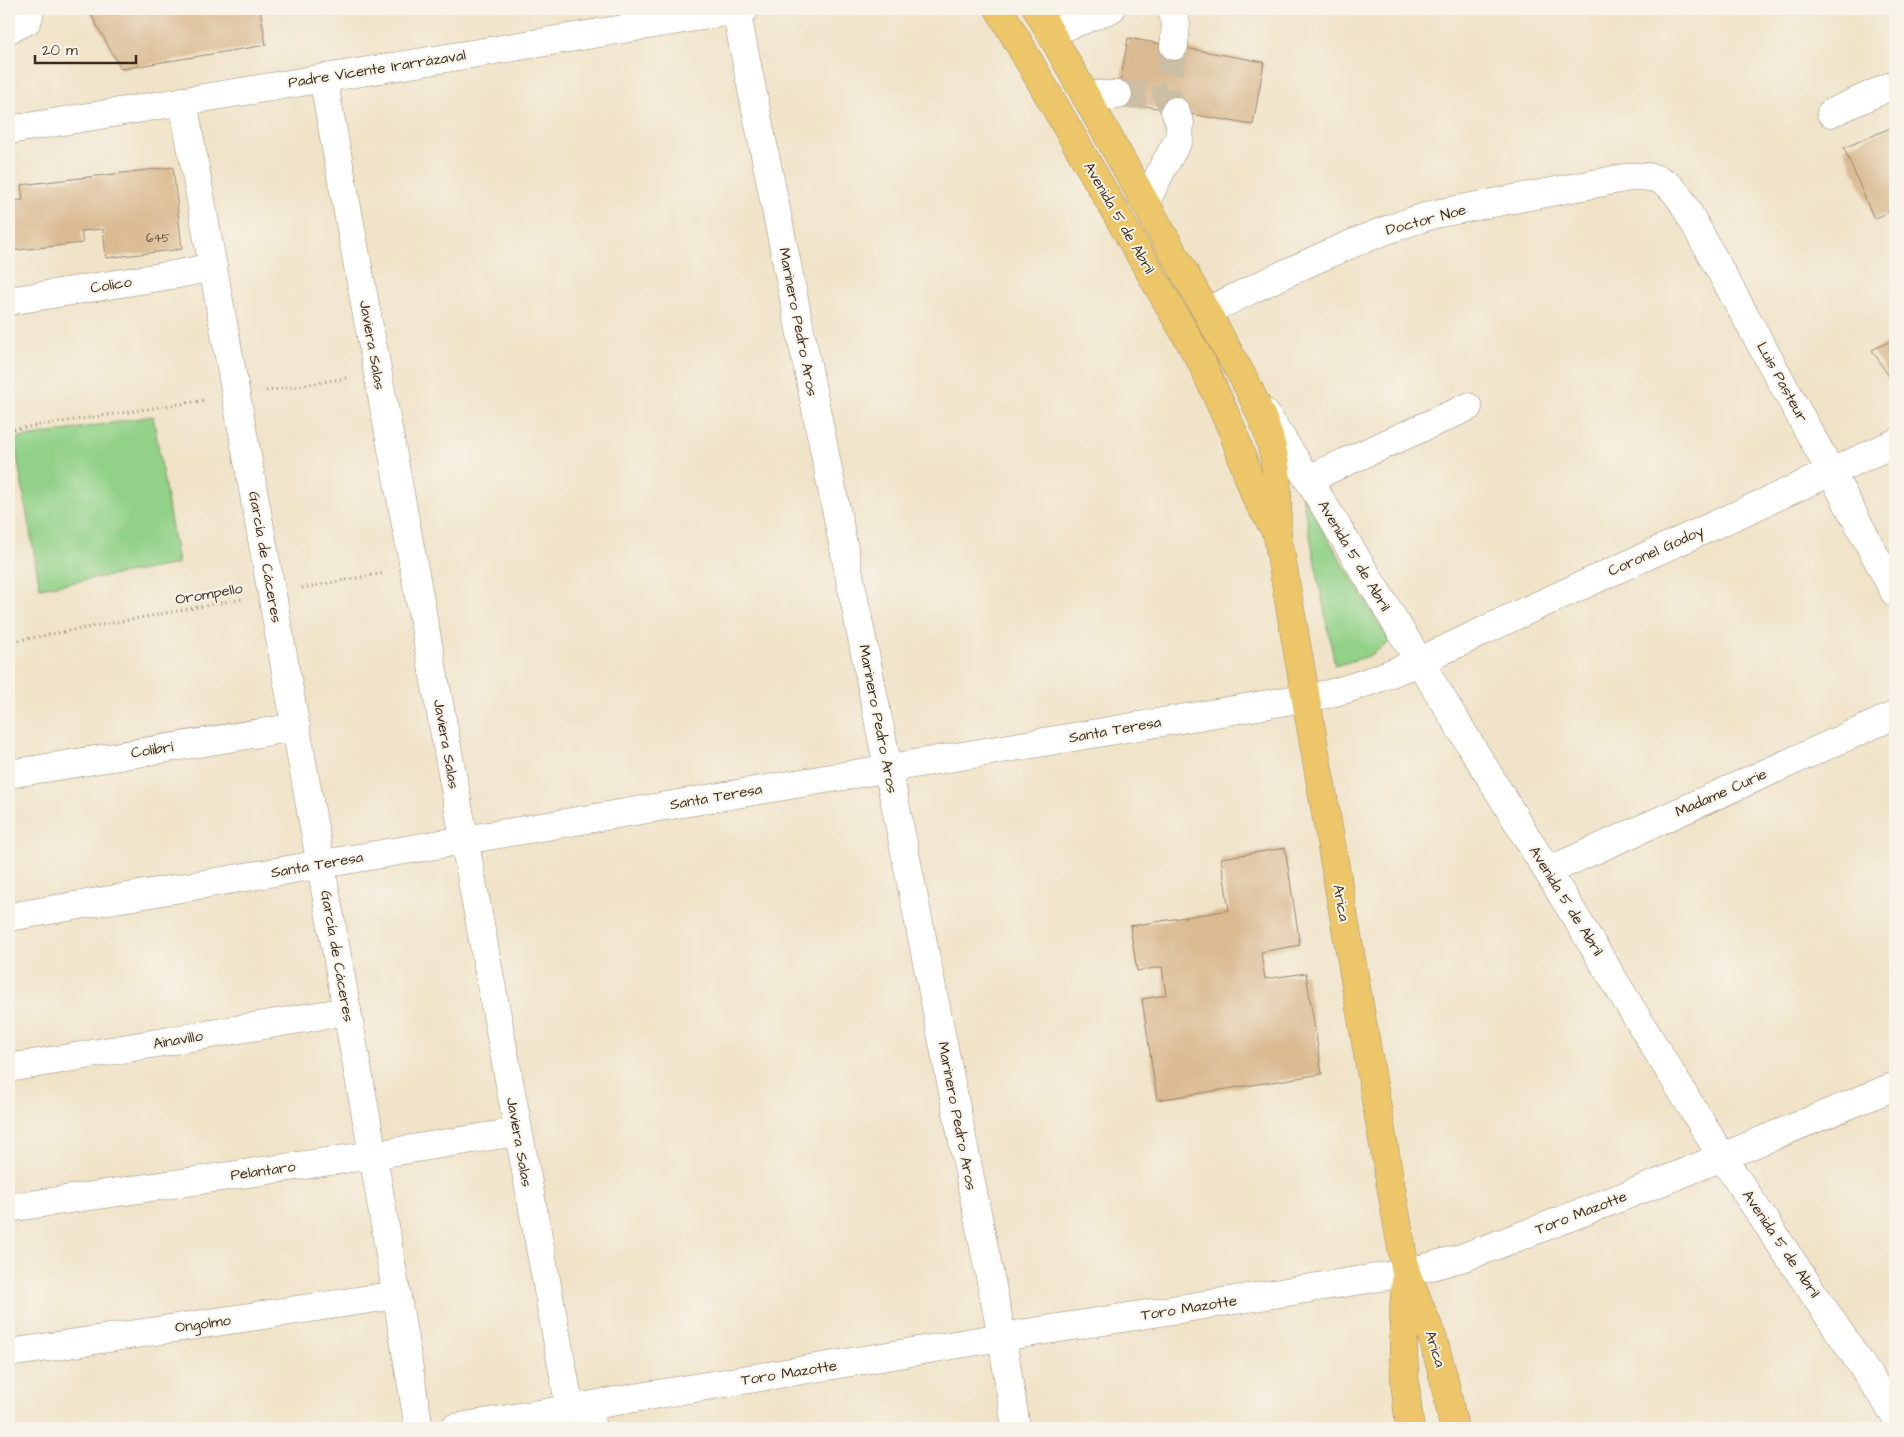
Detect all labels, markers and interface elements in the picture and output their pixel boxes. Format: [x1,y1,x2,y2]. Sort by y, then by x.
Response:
scale bar [35,32,136,64]
text: 20 m [42,40,78,61]
street label: Padre Vicente Irarrázaval [287,45,467,93]
street label: Avenida 5 de Abril [1078,158,1160,278]
street label: Doctor Noe [1383,199,1469,241]
house number: 645 [146,230,171,247]
street label: Marinero Pedro Aros [773,246,823,399]
street label: Colico [89,271,134,299]
street label: Javiera Salas [354,299,390,392]
street label: Luis Pasteur [1751,338,1813,426]
street label: García de Cáceres [243,490,287,625]
street label: Avenida 5 de Abril [1313,497,1395,615]
street label: Coronel Godoy [1605,520,1708,582]
street label: Orompello [174,578,245,610]
street label: Marinero Pedro Aros [853,643,903,796]
street label: Javiera Salas [428,698,464,791]
street label: Santa Teresa [1067,711,1163,748]
street label: Colibrí [129,736,175,764]
street label: Madame Curie [1672,763,1770,823]
street label: Santa Teresa [668,778,764,815]
street label: Avenida 5 de Abril [1524,842,1608,960]
street label: Santa Teresa [269,846,365,883]
street label: Arica [1327,883,1355,924]
street label: García de Cáceres [315,889,359,1024]
street label: Ainavillo [151,1025,205,1055]
street label: Marinero Pedro Aros [932,1040,982,1193]
street label: Javiera Salas [501,1096,537,1189]
street label: Pelantaro [229,1156,297,1186]
street label: Toro Mazotte [1532,1186,1630,1240]
street label: Avenida 5 de Abril [1737,1186,1825,1302]
street label: Toro Mazotte [1140,1290,1238,1326]
street label: Ongolmo [174,1310,233,1339]
street label: Arica [1420,1328,1451,1370]
street label: Toro Mazotte [740,1355,838,1391]

